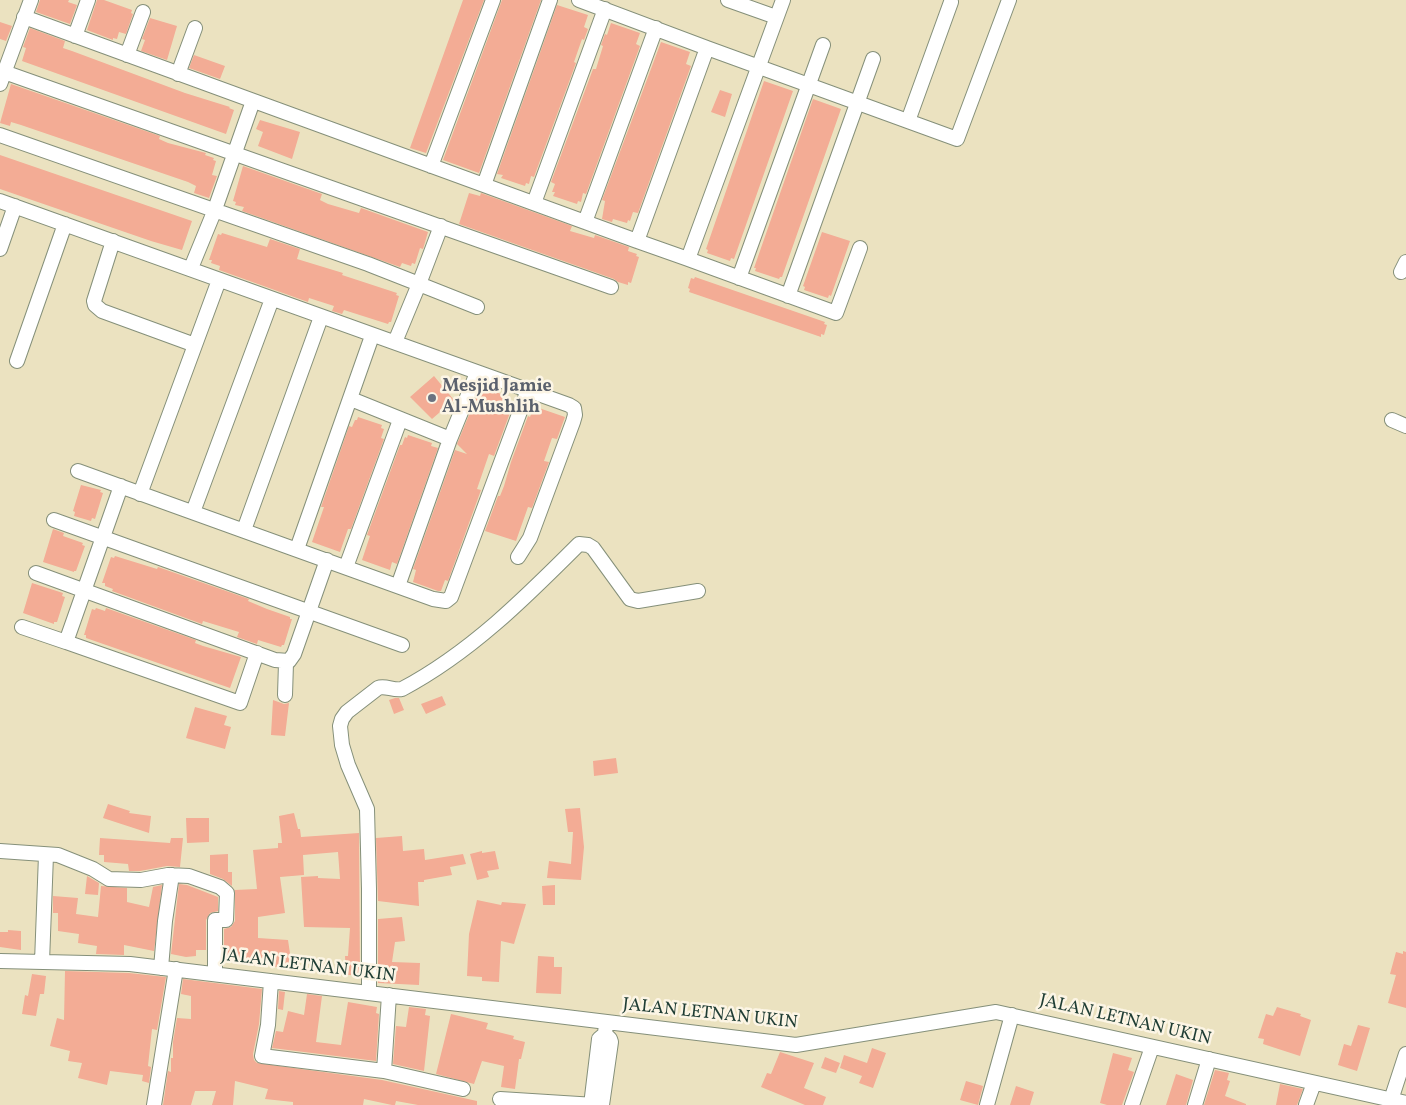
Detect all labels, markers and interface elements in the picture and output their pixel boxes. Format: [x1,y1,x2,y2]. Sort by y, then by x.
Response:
place label: Mesjid Jamie Al-Mushlih [442,377,552,419]
marker: Mesjid Jamie Al-Mushlih [426,392,438,404]
street label: JALAN LETNAN UKIN [220,946,396,988]
street label: JALAN LETNAN UKIN [1037,991,1213,1051]
street label: JALAN LETNAN UKIN [622,995,798,1035]

